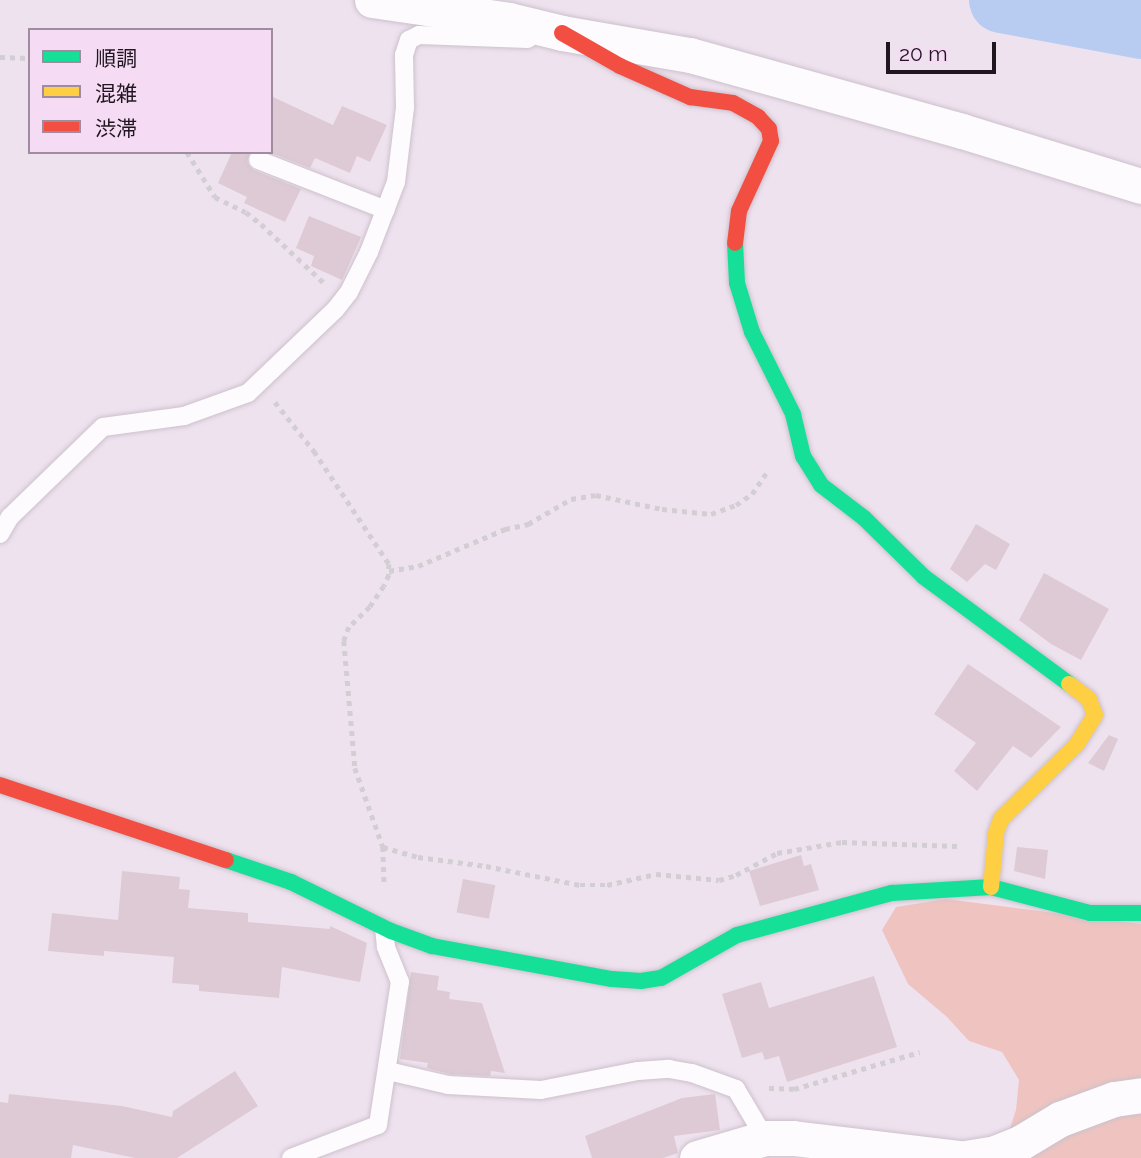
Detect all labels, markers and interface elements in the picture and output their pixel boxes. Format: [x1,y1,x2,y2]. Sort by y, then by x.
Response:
legend [28,28,273,154]
scale bar [889,28,999,72]
text: 20 m [899,41,947,66]
text: 順調 [95,46,137,71]
text: 混雑 [95,81,137,106]
text: 渋滞 [95,116,137,141]

